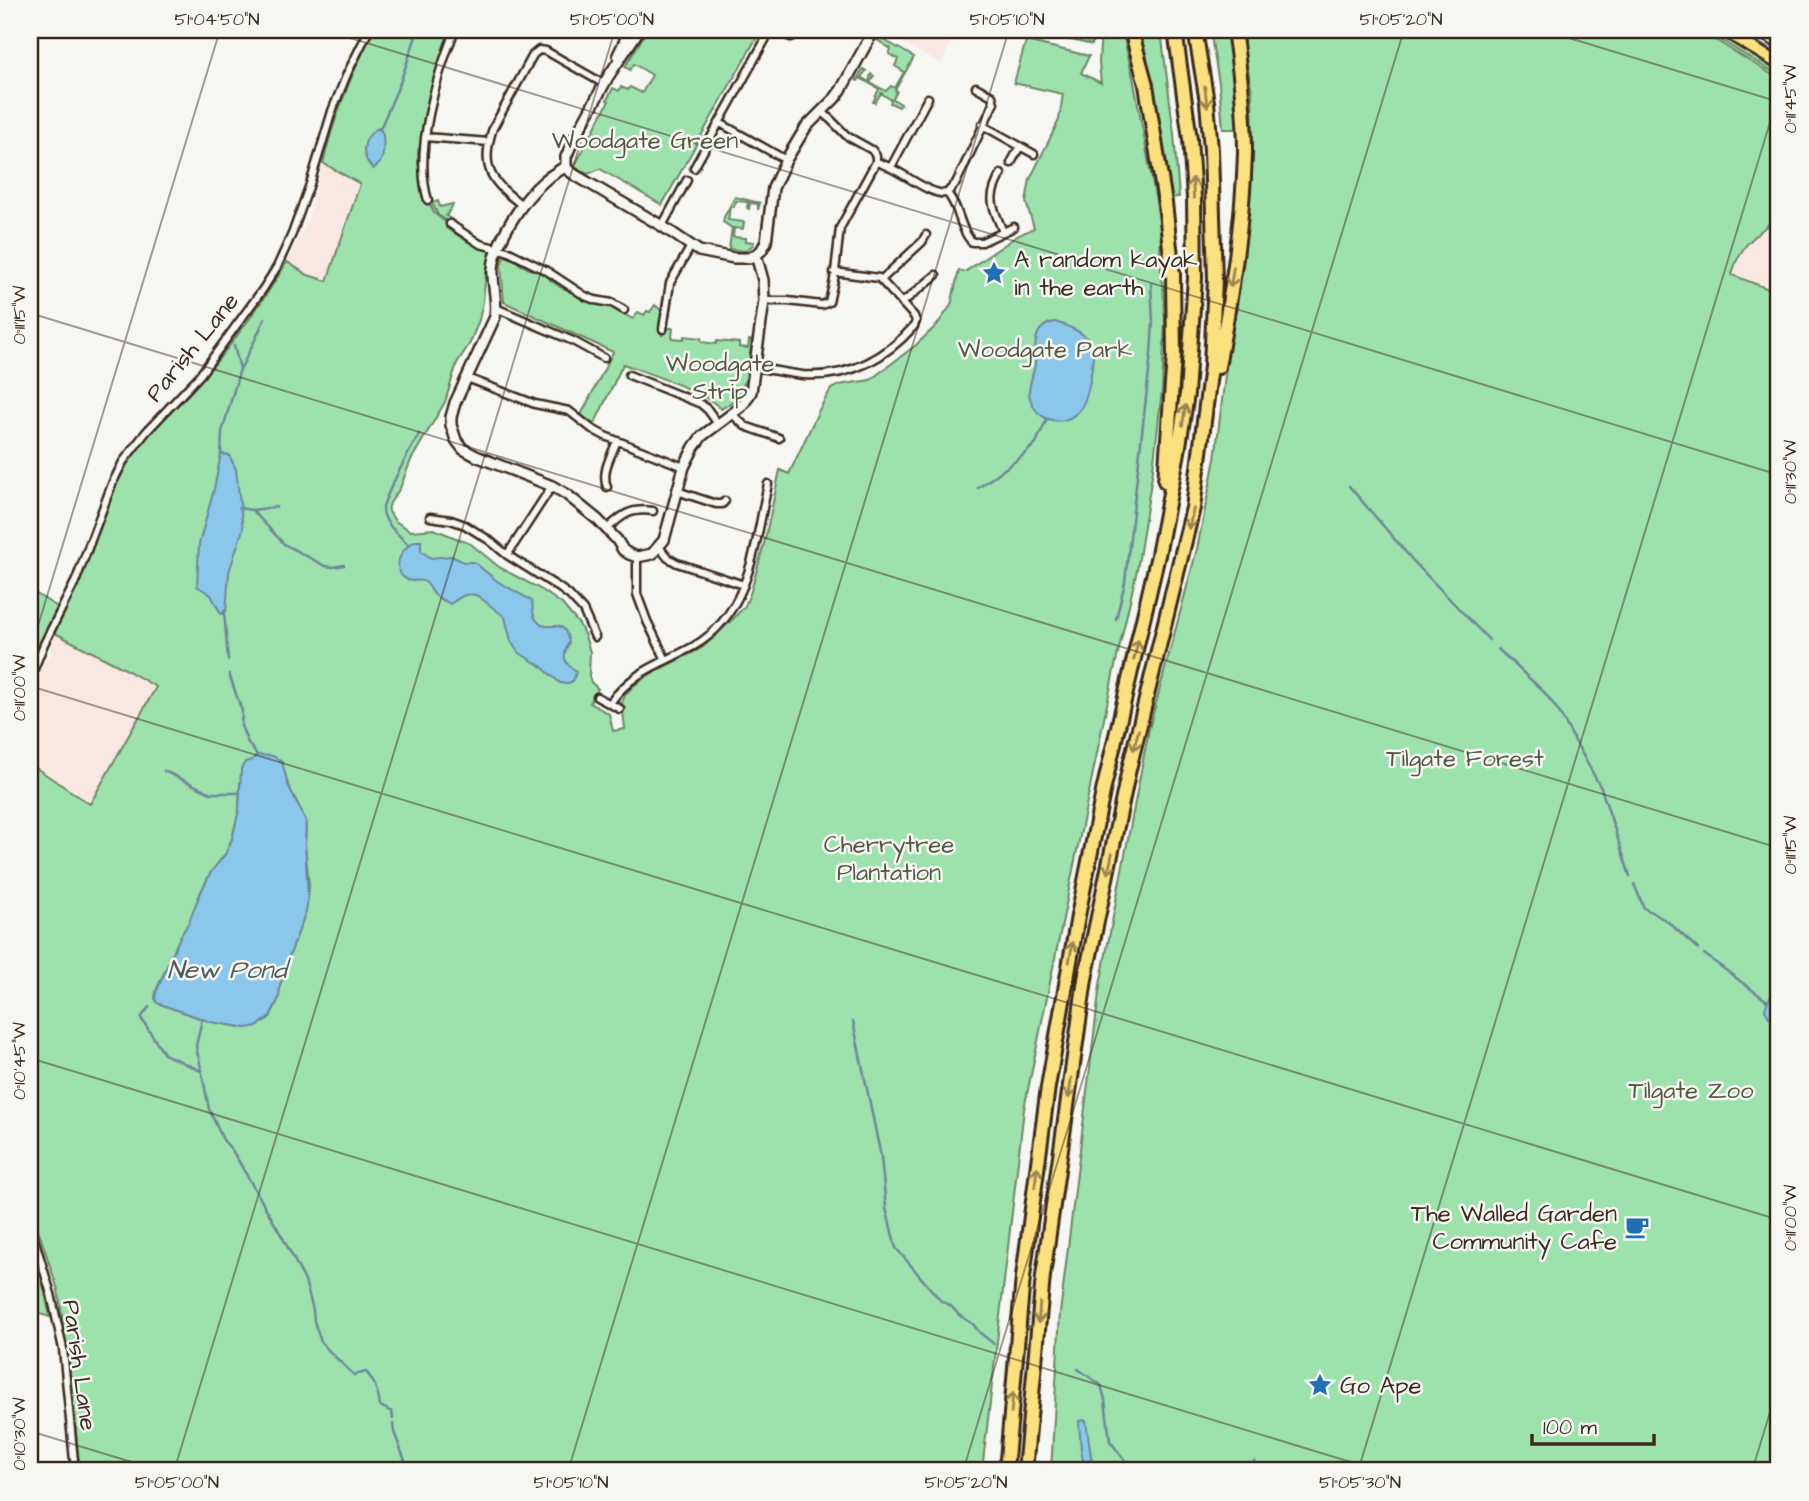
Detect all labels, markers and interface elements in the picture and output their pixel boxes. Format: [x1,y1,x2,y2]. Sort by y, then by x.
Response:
text: 51°04'50"N [174,7,260,32]
text: 51°05'00"N [570,7,654,32]
text: 51°05'10"N [969,7,1045,32]
text: 51°05'20"N [1359,7,1443,32]
text: 0°11'45"W [1778,64,1803,134]
one-way arrow [1199,85,1212,108]
park label: Woodgate Green [552,124,738,159]
one-way arrow [1187,177,1200,200]
place label: A random kayak in the earth [1014,243,1198,305]
place icon: A random kayak in the earth [980,259,1008,287]
one-way arrow [1226,265,1239,288]
text: 0°11'15"W [7,285,32,345]
street label: Parish Lane [138,286,247,410]
park label: Woodgate Park [958,333,1132,368]
park label: Woodgate Strip [665,347,775,409]
one-way arrow [1177,404,1190,427]
text: 0°11'30"W [1778,440,1803,504]
one-way arrow [1183,507,1197,530]
one-way arrow [1131,639,1144,661]
text: 0°11'00"W [7,655,32,721]
one-way arrow [1129,728,1142,751]
park label: Tilgate Forest [1386,742,1544,777]
text: 0°11'15"W [1778,815,1803,875]
park label: Cherrytree Plantation [824,828,954,890]
one-way arrow [1102,852,1116,875]
one-way arrow [1065,941,1078,964]
water label: New Pond [167,952,291,988]
text: 0°10'45"W [7,1022,32,1100]
park label: Tilgate Zoo [1628,1074,1754,1109]
one-way arrow [1063,1076,1076,1099]
one-way arrow [1030,1166,1043,1189]
text: 0°11'00"W [1778,1185,1803,1251]
place label: The Walled Garden Community Cafe [1411,1197,1617,1260]
cafe icon: The Walled Garden Community Cafe [1623,1213,1651,1241]
street label: Parish Lane [53,1298,105,1433]
one-way arrow [1032,1302,1045,1324]
place label: Go Ape [1340,1369,1421,1403]
place icon: Go Ape [1306,1371,1334,1399]
one-way arrow [1006,1392,1019,1415]
text: 0°10'30"W [7,1397,32,1471]
scale bar [1532,1403,1655,1447]
text: 100 m [1543,1413,1598,1442]
text: 51°05'00"N [135,1470,219,1495]
text: 51°05'10"N [533,1470,609,1495]
text: 51°05'20"N [924,1470,1008,1495]
text: 51°05'30"N [1319,1470,1401,1495]

